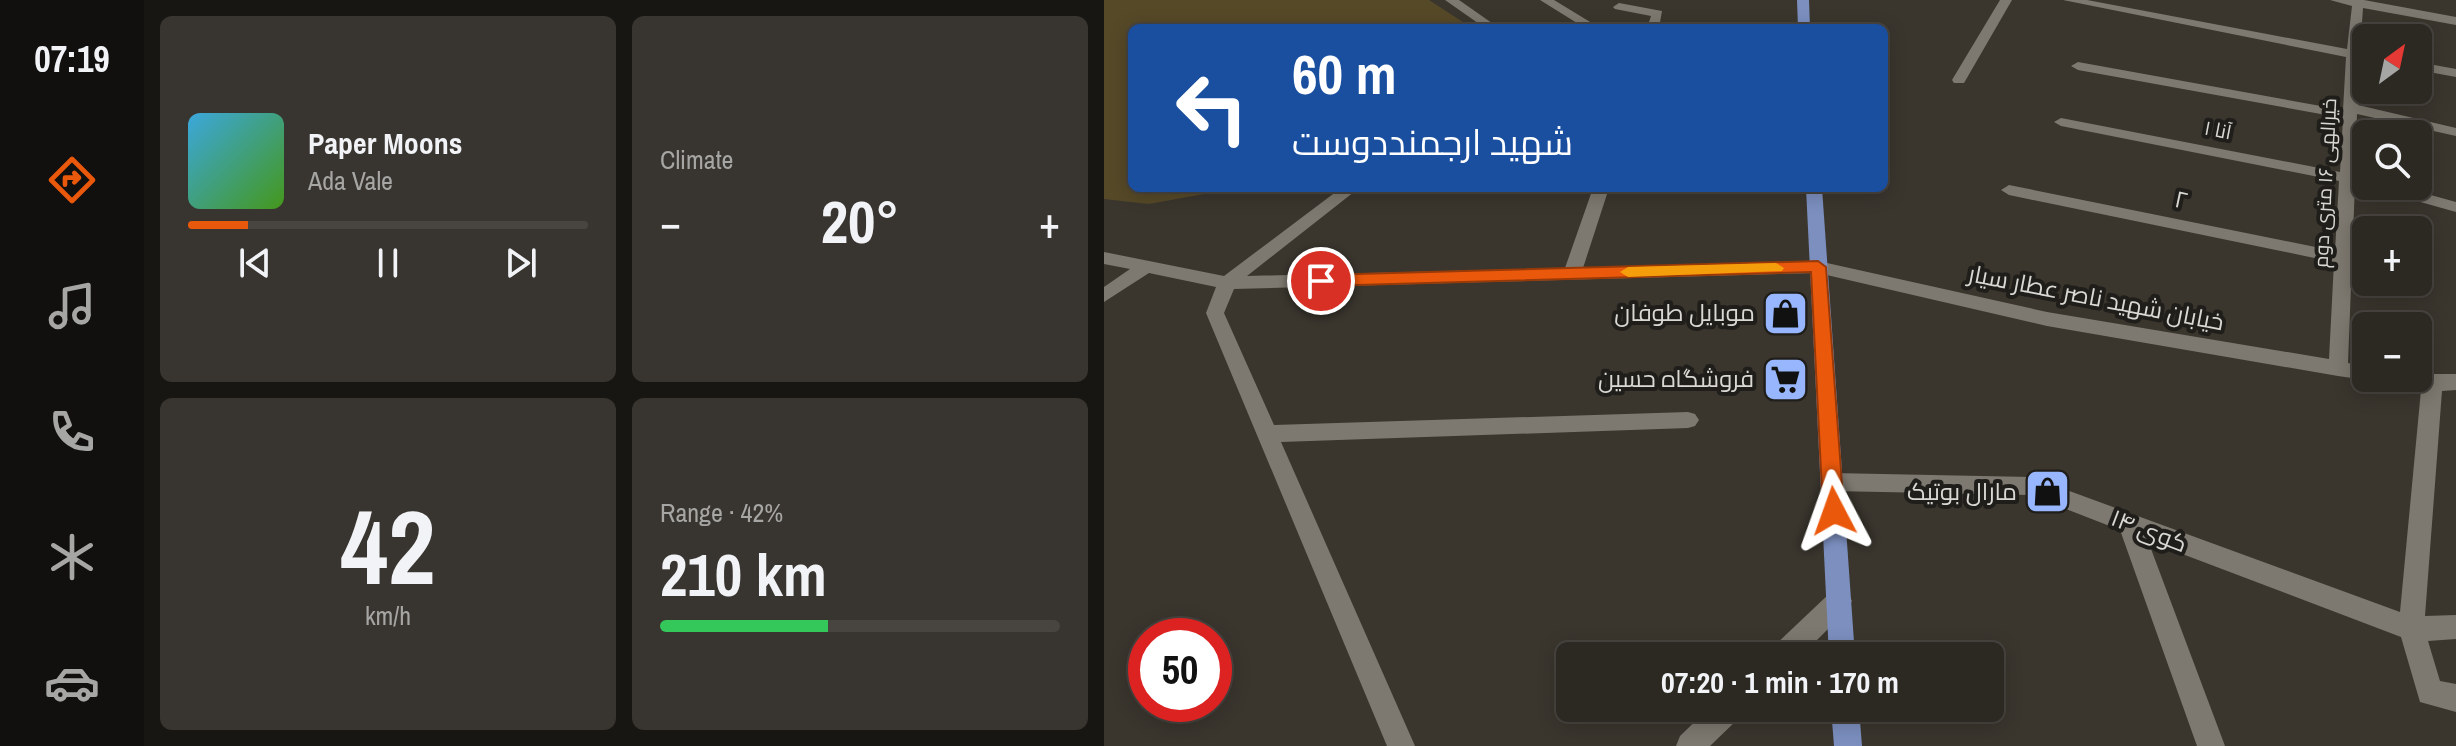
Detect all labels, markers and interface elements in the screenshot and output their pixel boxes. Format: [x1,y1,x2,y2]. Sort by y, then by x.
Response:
north arrow [2352,24,2432,104]
map controls [2352,24,2432,392]
text: 07:19 [34,35,110,83]
text: 60 m [1292,36,1397,111]
icon: left [1160,56,1264,160]
street label: خیرالهی ۱۶ متری دوم [2307,97,2343,269]
street label: آنا ۱ [2202,114,2235,145]
text: شهید ارجمنددوست [1292,118,1573,166]
button: search [2352,120,2432,200]
text: Paper Moons [308,123,462,163]
text: Climate [660,142,733,177]
icon: directions [44,152,100,208]
text: Ada Vale [308,163,393,198]
text: 20° [821,181,899,262]
street label: ۲ [2172,182,2191,216]
text: − [660,192,681,252]
text: + [1039,192,1060,252]
button: + [2352,216,2432,296]
icon: previous [233,241,277,285]
icon: pause [366,241,410,285]
icon: next [499,241,543,285]
pin [1287,247,1355,315]
street label: خیابان شهید ناصر عطار سیار [1964,256,2227,338]
icon: arrive [1299,259,1343,303]
icon: music [44,278,100,334]
shop icon: موبایل طوفان [1762,289,1810,337]
place label: موبایل طوفان [1614,296,1755,328]
button: − [2352,312,2432,392]
supermarket icon: فروشگاه حسین [1761,355,1809,403]
place label: فروشگاه حسین [1598,362,1754,394]
icon: phone [44,404,100,460]
shop icon: مارال بوتیک [2024,468,2072,516]
position arrow [1792,469,1876,553]
place label: مارال بوتیک [1907,475,2017,507]
text: 42 [341,476,435,616]
text: Range · 42% [660,495,783,530]
street label: کوی ۱۴ [2107,501,2192,559]
icon: climate [44,529,100,585]
text: 210 km [660,534,827,615]
text: km/h [365,598,411,633]
speed limit sign: 50 [1128,618,1232,722]
icon: car [44,655,100,711]
text: 07:20 · 1 min · 170 m [1661,662,1899,702]

